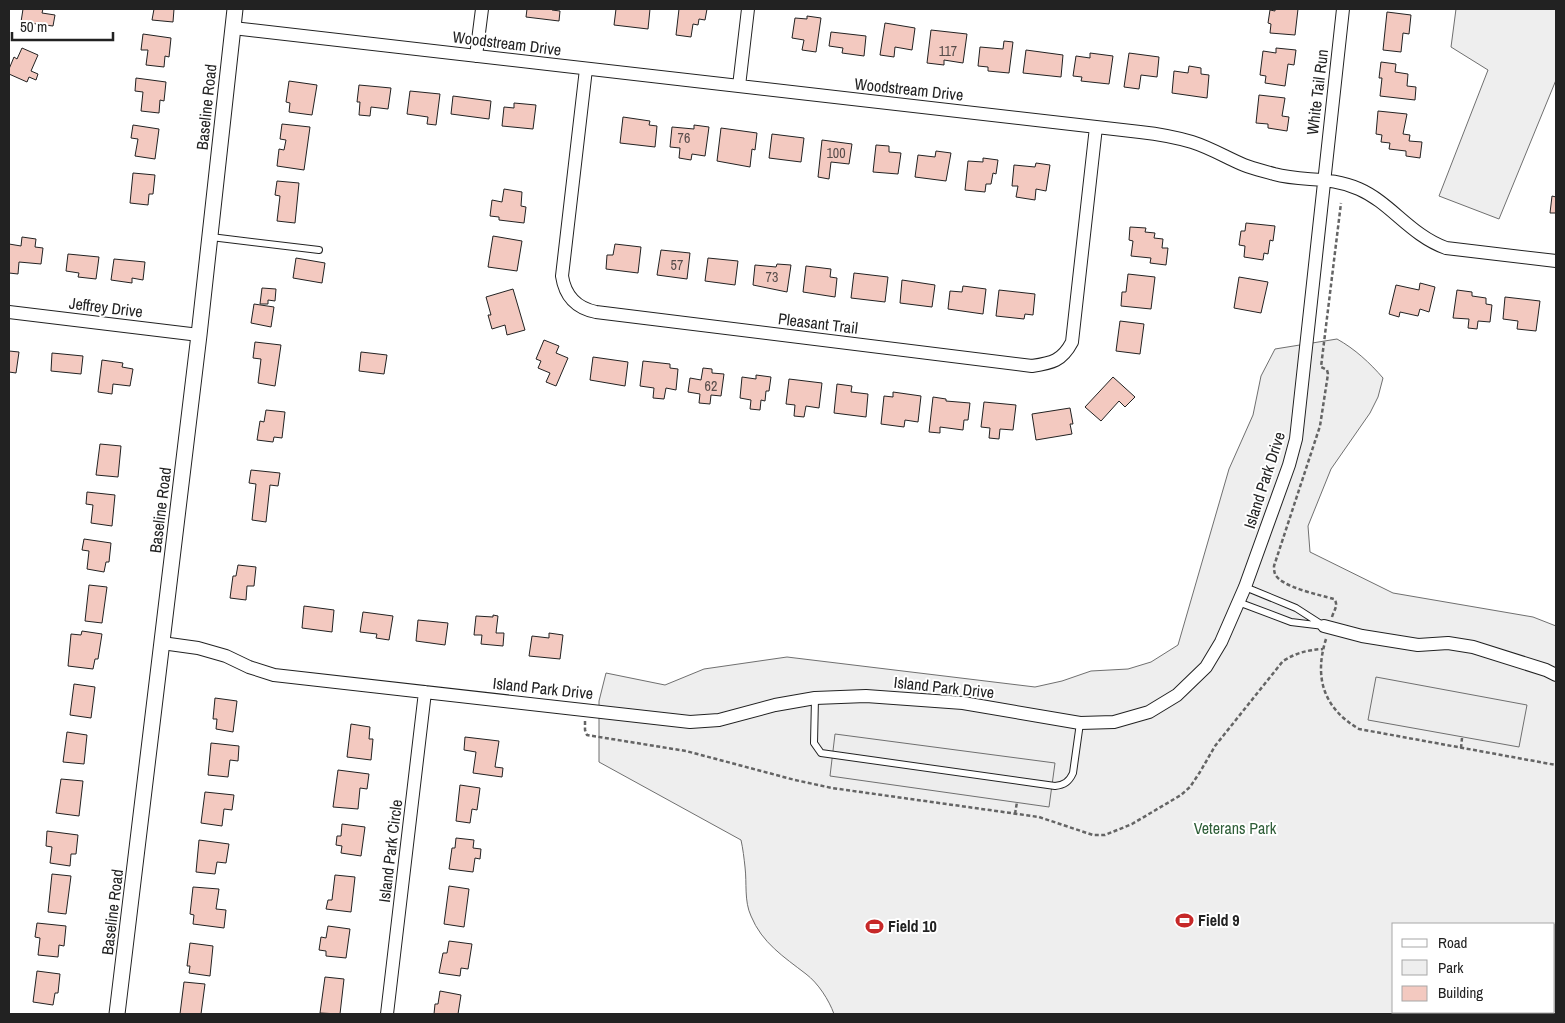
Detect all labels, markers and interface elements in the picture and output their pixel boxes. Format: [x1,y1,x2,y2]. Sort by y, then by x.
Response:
scale bar [12,10,114,42]
text: 50 m [20,16,47,37]
street label: Woodstream Drive [451,25,563,61]
house number: 117 [939,42,957,60]
street label: White Tail Run [1301,48,1333,136]
street label: Baseline Road [191,63,221,151]
street label: Woodstream Drive [854,72,964,106]
house number: 76 [678,129,690,147]
house number: 100 [826,144,846,162]
house number: 57 [671,256,683,274]
house number: 73 [766,268,778,286]
street label: Jeffrey Drive [68,292,144,322]
street label: Pleasant Trail [777,307,859,339]
house number: 62 [705,377,717,395]
street label: Island Park Drive [1238,429,1290,531]
street label: Baseline Road [144,466,176,554]
street label: Island Park Drive [893,671,995,703]
street label: Island Park Drive [492,672,594,704]
street label: Island Park Circle [373,798,407,904]
park label: Veterans Park [1194,817,1277,839]
street label: Baseline Road [96,868,128,956]
place label: Field 9 [1198,909,1240,931]
sports icon: Field 9 [1174,910,1194,930]
place label: Field 10 [888,915,937,937]
sports icon: Field 10 [864,916,884,936]
legend [1392,923,1555,1013]
text: Road [1438,932,1467,953]
text: Park [1438,957,1464,978]
text: Building [1438,982,1483,1003]

